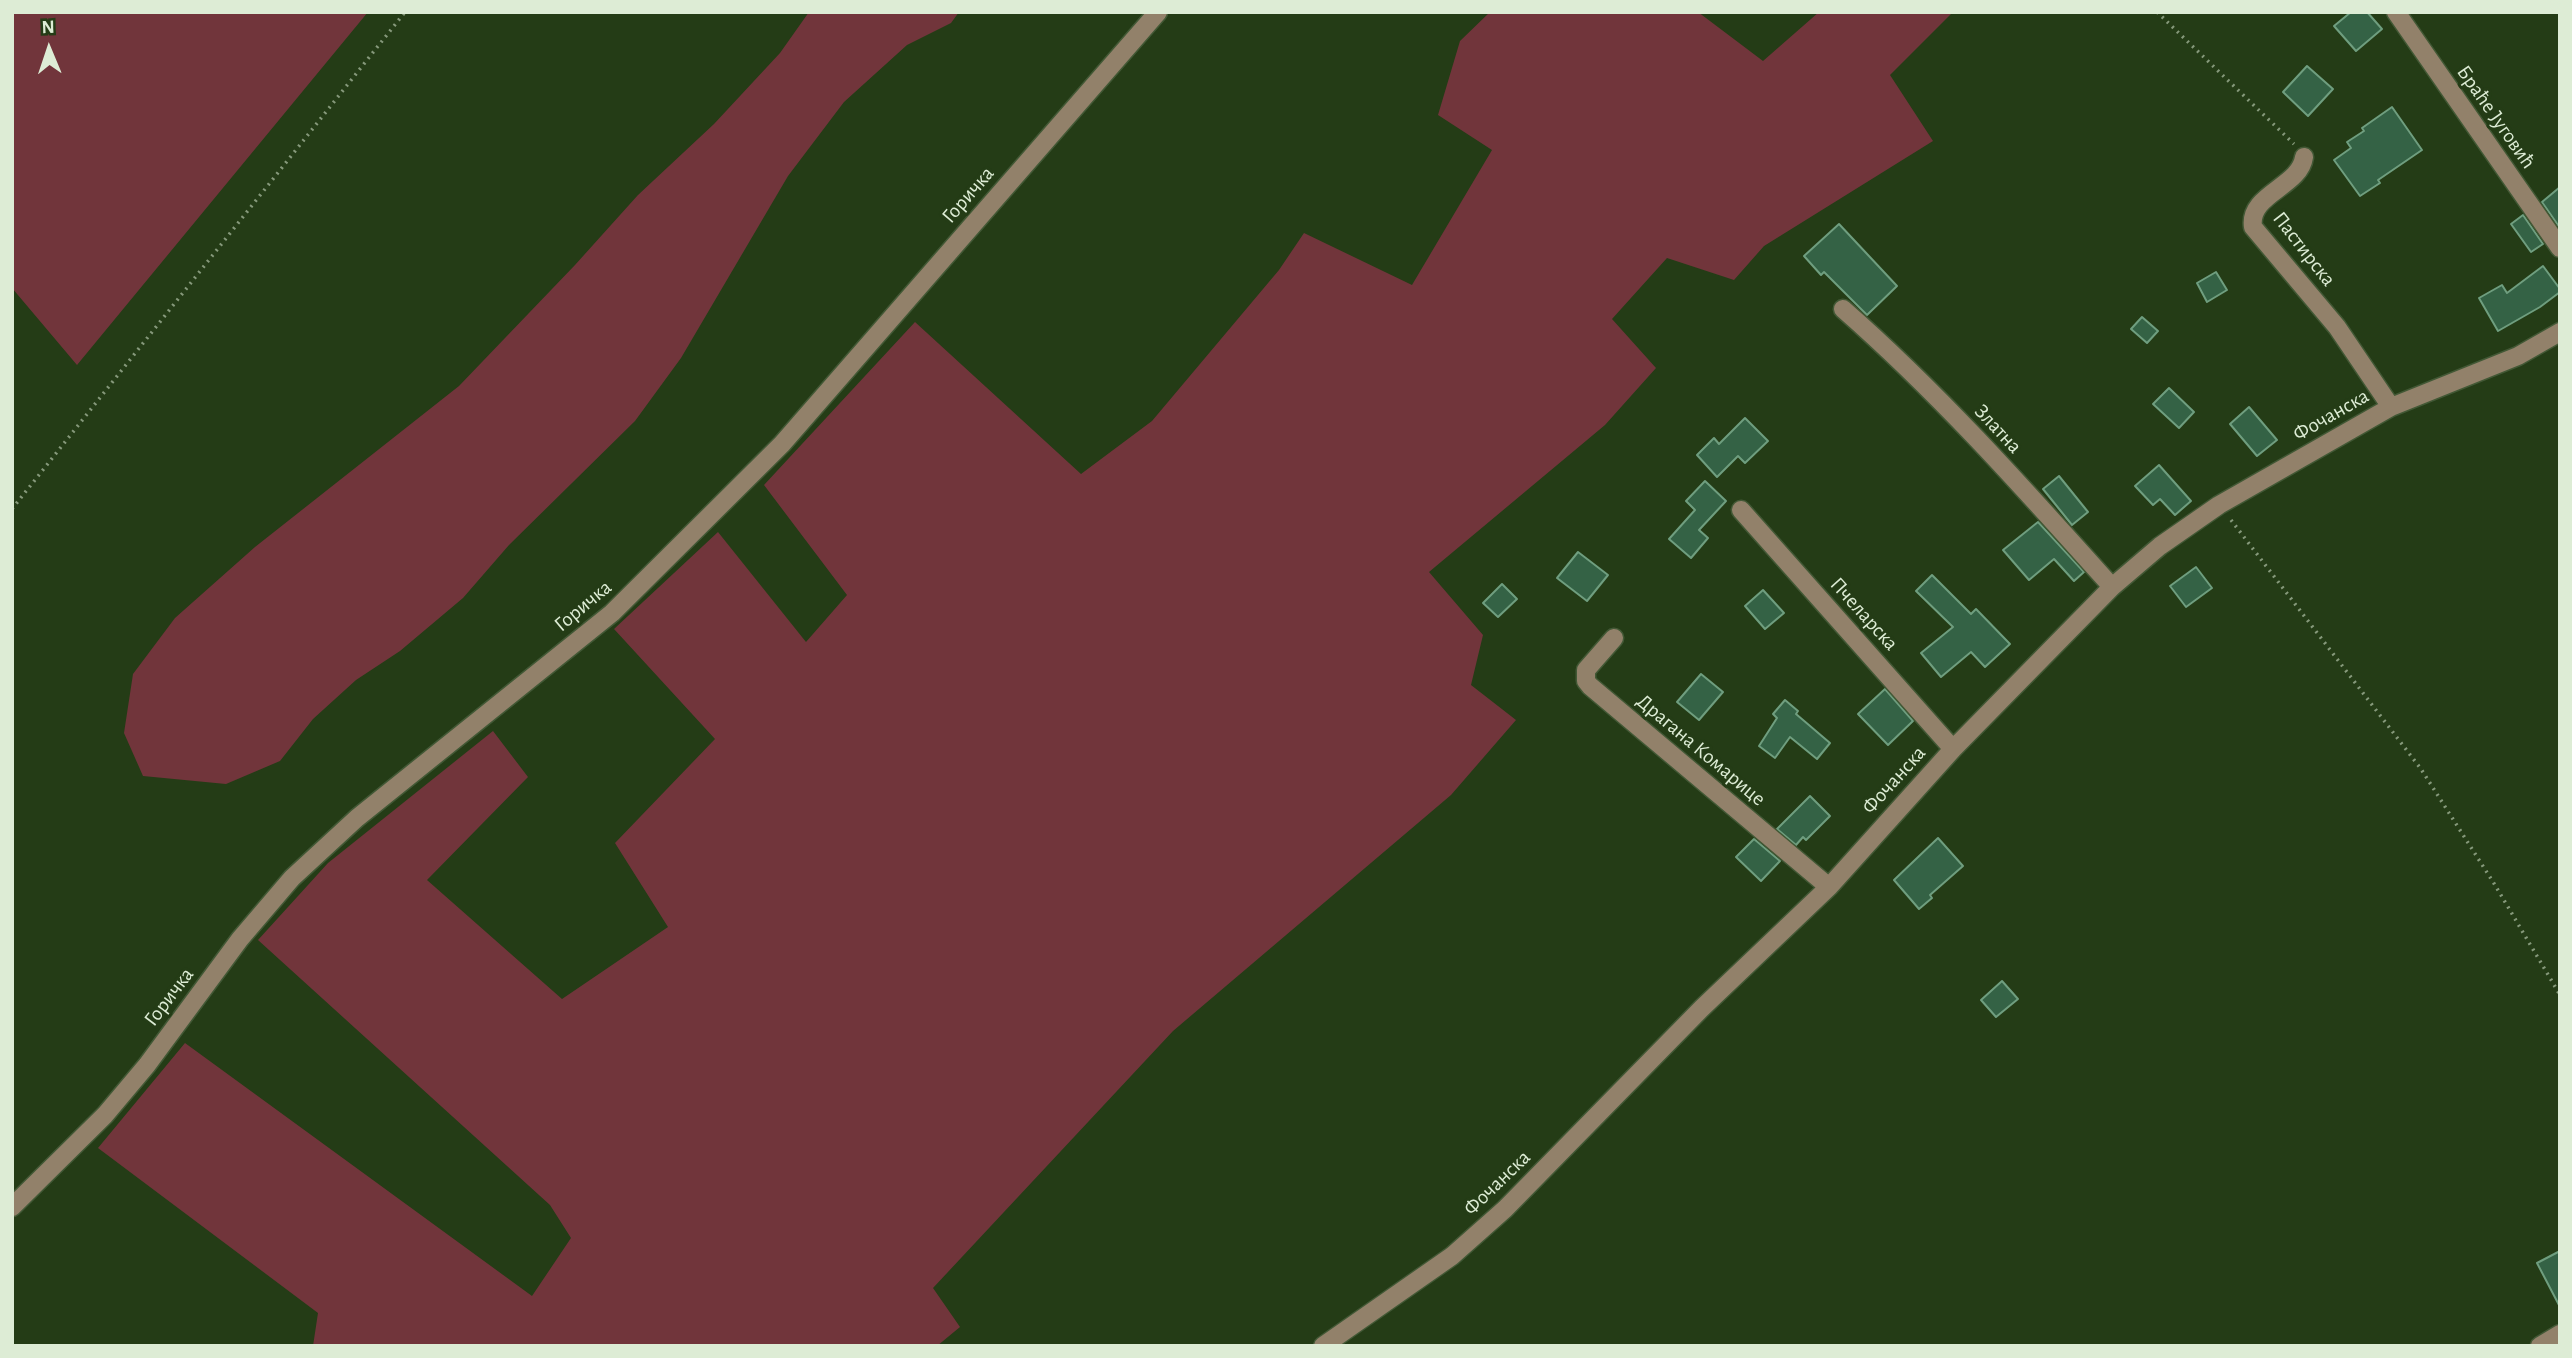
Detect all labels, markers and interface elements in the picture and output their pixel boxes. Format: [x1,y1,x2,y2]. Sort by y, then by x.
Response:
north arrow [14,14,84,84]
text: N [41,18,55,37]
street label: Браће Југовић [2451,60,2541,174]
street label: Горичка [936,161,1000,229]
street label: Пастирска [2267,207,2341,291]
street label: Фочанска [2289,383,2373,447]
street label: Златна [1969,399,2027,459]
street label: Пчеларска [1824,572,1904,656]
street label: Горичка [549,575,617,637]
street label: Драгана Комарице [1631,689,1771,811]
street label: Фочанска [1857,741,1931,819]
street label: Горичка [139,963,199,1031]
street label: Фочанска [1458,1145,1536,1221]

